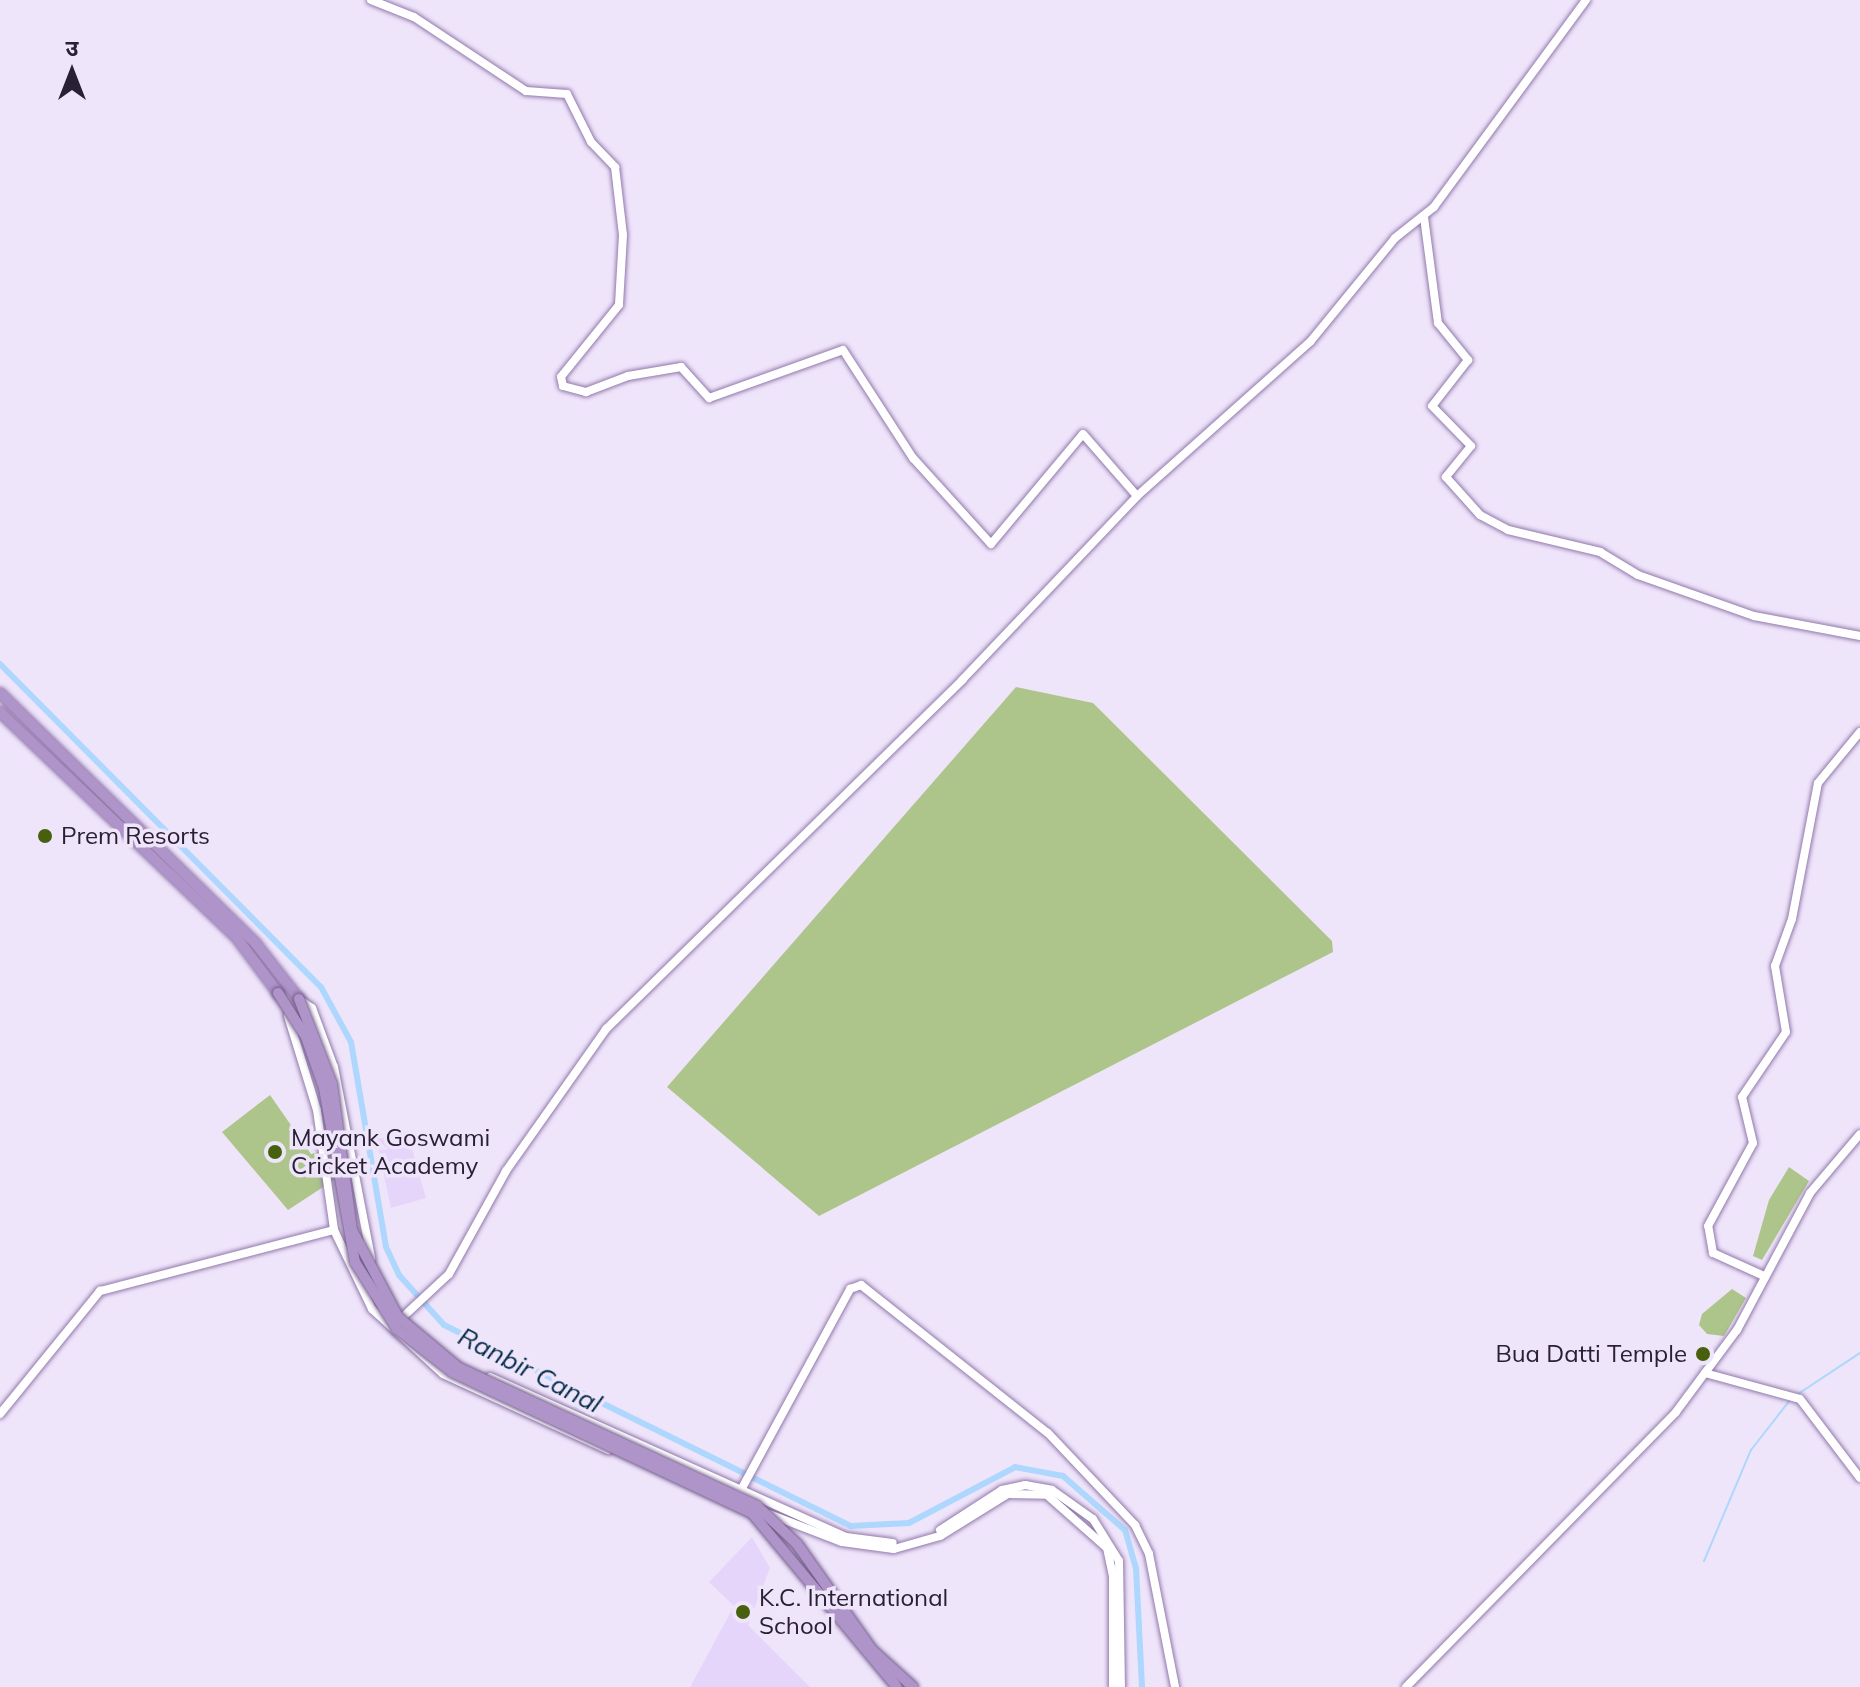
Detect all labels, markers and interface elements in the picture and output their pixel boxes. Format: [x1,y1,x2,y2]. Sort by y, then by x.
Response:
north arrow [32,32,112,112]
text: उ [66,34,78,62]
place label: Prem Resorts [61,822,210,850]
marker: Prem Resorts [36,827,54,845]
place label: Mayank Goswami Cricket Academy [291,1124,490,1180]
marker: Mayank Goswami Cricket Academy [266,1143,284,1161]
water label: Ranbir Canal [453,1321,607,1419]
place label: Bua Datti Temple [1495,1340,1687,1368]
marker: Bua Datti Temple [1694,1345,1712,1363]
place label: K.C. International School [759,1584,948,1640]
marker: K.C. International School [734,1603,752,1621]

